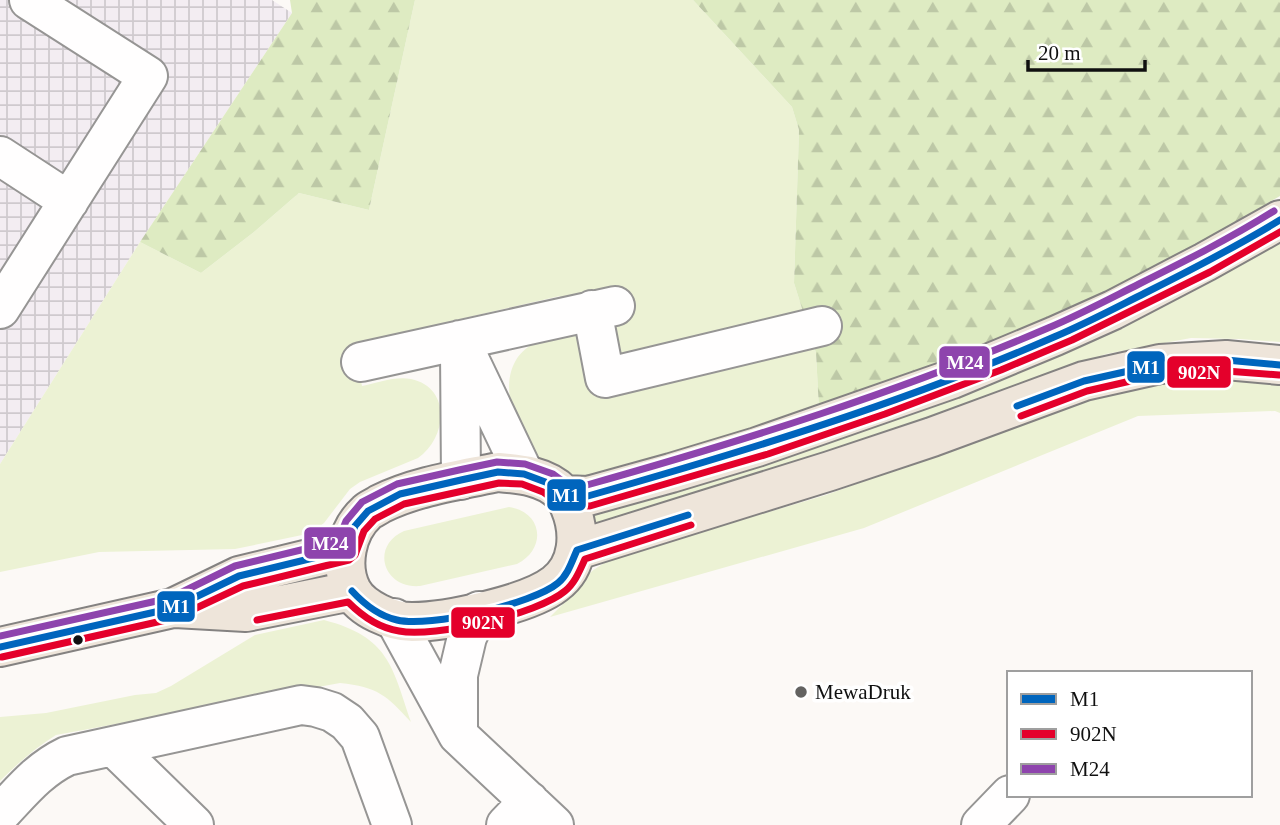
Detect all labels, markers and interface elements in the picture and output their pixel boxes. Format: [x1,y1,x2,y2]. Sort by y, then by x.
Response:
scale bar [1028,28,1145,72]
text: 20 m [1038,41,1081,65]
line badge: M24 [938,345,991,379]
line badge: M1 [1126,350,1166,384]
text: M24 [947,352,984,373]
line badge: 902N [1166,355,1232,389]
text: M1 [1132,357,1160,378]
text: 902N [1178,362,1220,383]
line badge: M1 [546,478,587,512]
text: M1 [552,485,580,506]
line badge: M24 [303,526,357,560]
text: M24 [312,533,349,554]
line badge: M1 [156,590,196,623]
text: M1 [162,596,190,617]
line badge: 902N [450,606,516,639]
text: 902N [462,612,504,633]
unlabelled marker [71,633,85,647]
legend [1007,671,1252,797]
place label: MewaDruk [815,680,911,704]
marker: MewaDruk [793,684,809,700]
text: M1 [1070,687,1099,711]
text: 902N [1070,722,1117,746]
text: M24 [1070,757,1110,781]

